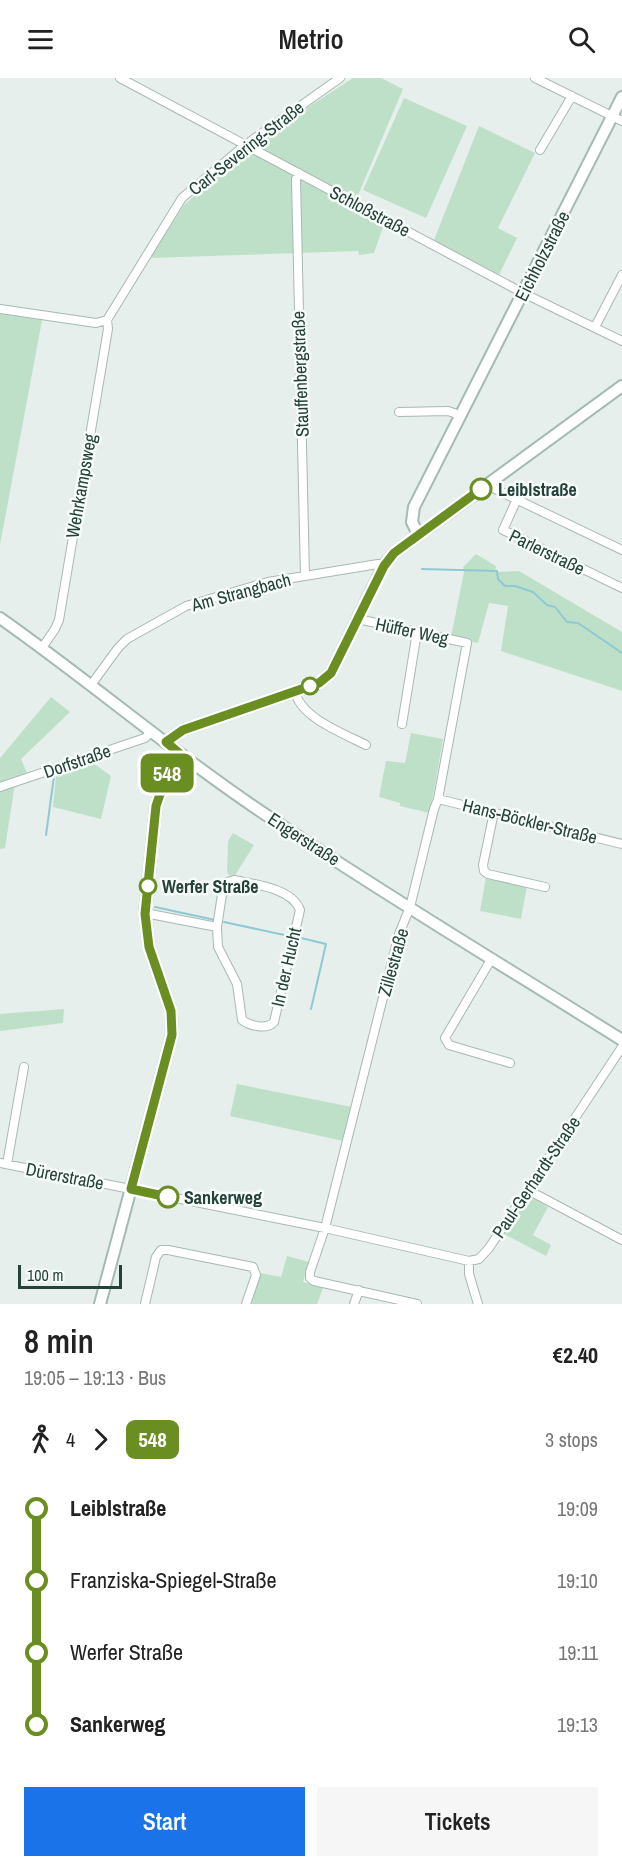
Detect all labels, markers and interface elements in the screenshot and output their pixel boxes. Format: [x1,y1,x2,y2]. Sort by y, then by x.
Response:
text: Metrio [278,21,344,57]
icon: menu [24,23,57,56]
icon: search [565,23,598,56]
street label: Carl-Severing-Straße [183,95,309,201]
street label: Schloßstraße [325,179,415,243]
street label: Eichholzstraße [509,206,575,306]
street label: Stauffenbergstraße [285,311,315,437]
street label: Wehrkampsweg [60,431,103,540]
place label: Leiblstraße [498,477,577,502]
marker: Leiblstraße [470,478,492,500]
street label: Parlerstraße [505,523,589,581]
street label: Am Strangbach [188,567,293,618]
street label: Hüffer Weg [373,611,452,651]
unlabelled marker [301,677,319,695]
street label: Dorfstraße [40,738,114,784]
line badge: 548 [132,754,201,792]
text: 548 [153,759,181,788]
street label: Hans-Böckler-Straße [460,792,600,850]
street label: Engerstraße [263,806,345,872]
place label: Werfer Straße [162,874,259,899]
marker: Werfer Straße [139,877,157,895]
street label: In der Hucht [265,925,307,1009]
street label: Zillestraße [371,925,415,999]
street label: Paul-Gerhardt-Straße [486,1111,586,1243]
street label: Dürerstraße [24,1156,106,1196]
place label: Sankerweg [184,1185,262,1210]
marker: Sankerweg [157,1186,179,1208]
scale bar [18,1262,122,1290]
text: 100 m [27,1264,63,1286]
text: 8 min [24,1319,94,1363]
text: €2.40 [553,1340,598,1370]
text: 19:05 – 19:13 · Bus [24,1364,166,1391]
icon: walk [24,1423,57,1456]
icon: forward [84,1423,117,1456]
text: 548 [138,1425,167,1454]
text: 4 [66,1426,75,1453]
text: 3 stops [545,1426,598,1453]
text: Leiblstraße [70,1493,166,1523]
text: 19:09 [557,1495,598,1522]
text: Franziska-Spiegel-Straße [70,1565,277,1595]
text: 19:10 [557,1567,598,1594]
text: Werfer Straße [70,1637,183,1667]
text: 19:11 [558,1639,598,1666]
text: Sankerweg [70,1709,165,1739]
text: 19:13 [557,1711,598,1738]
button: Start [24,1787,305,1856]
button: Tickets [317,1787,598,1856]

